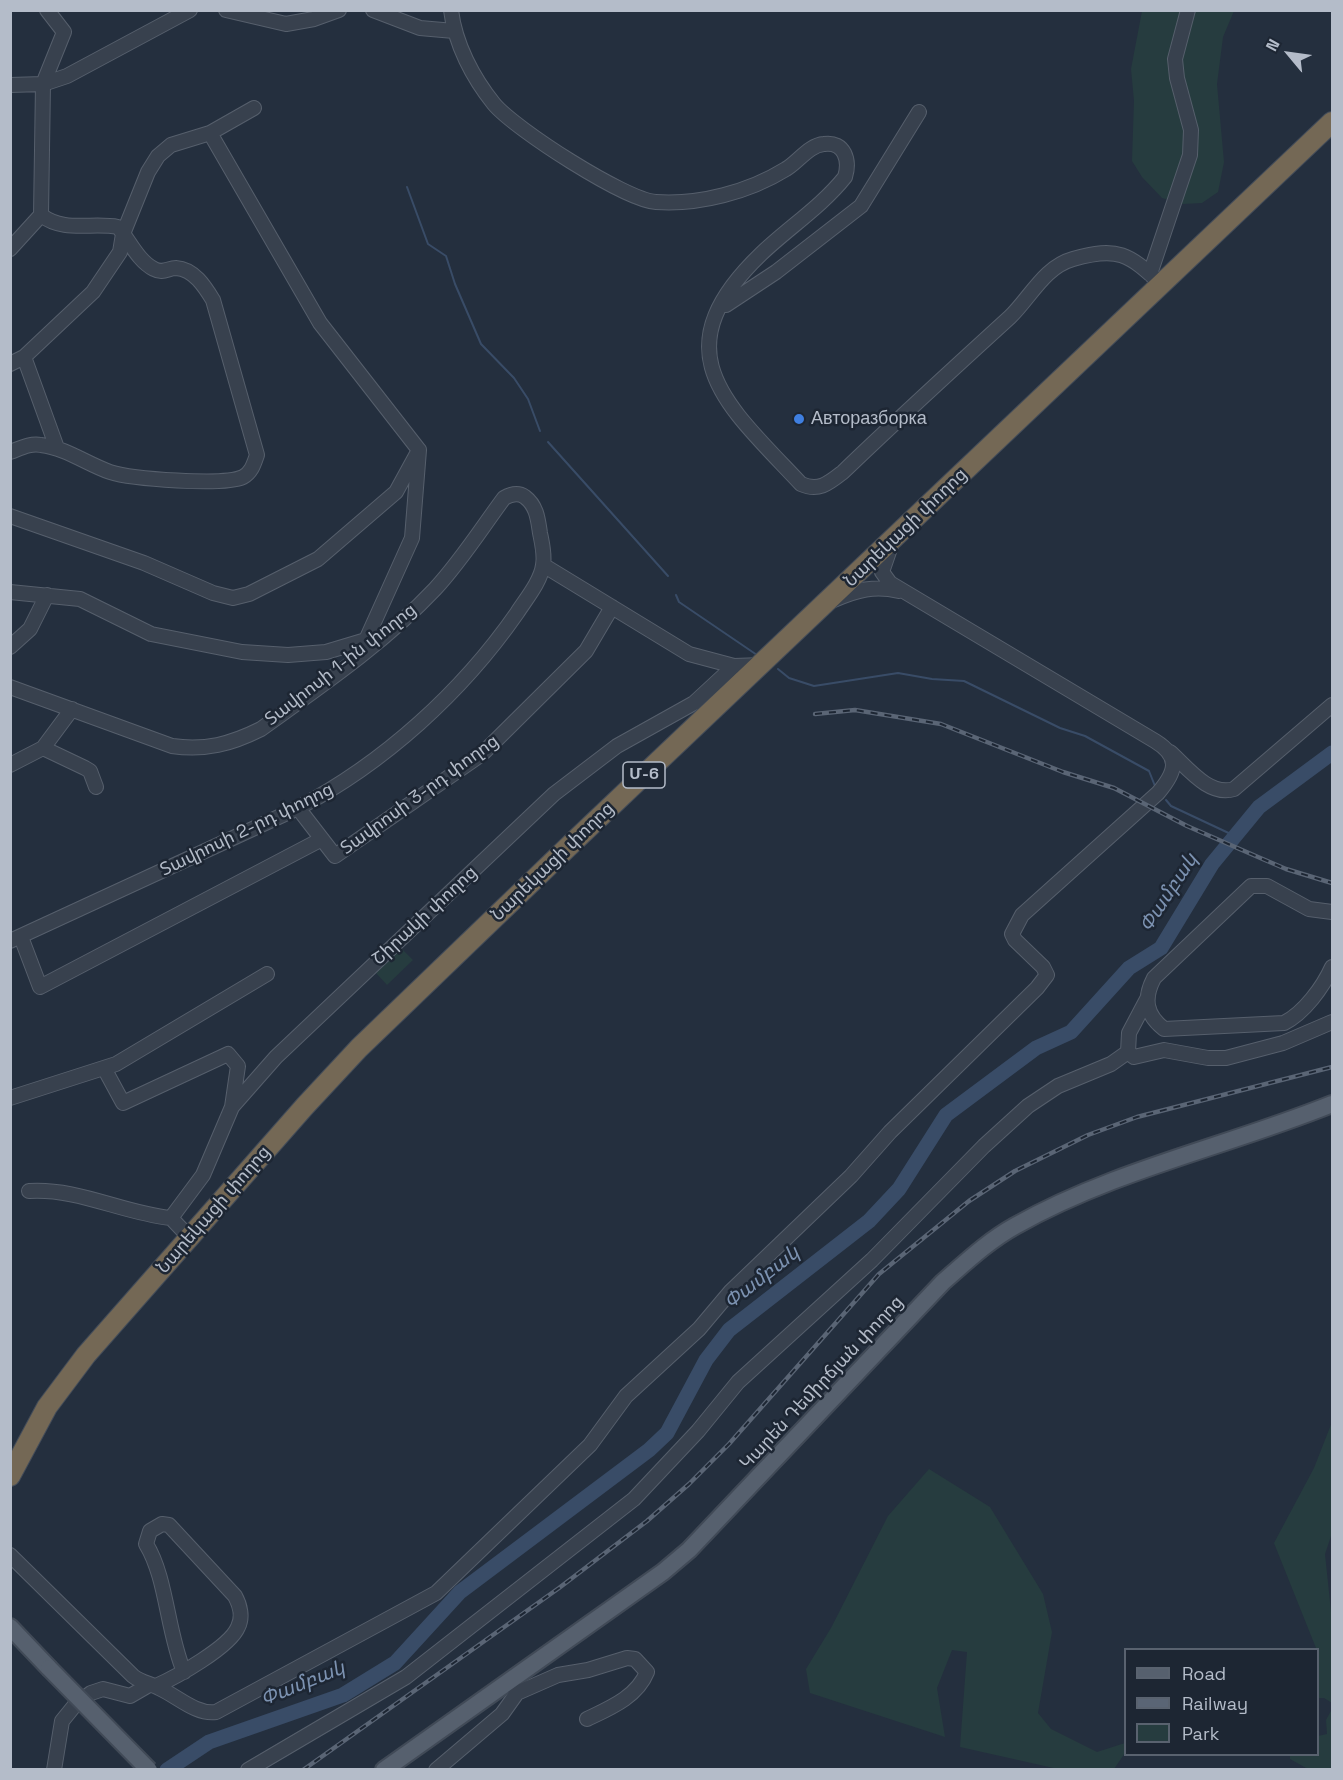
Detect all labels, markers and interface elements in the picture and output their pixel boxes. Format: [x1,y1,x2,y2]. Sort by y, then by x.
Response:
north arrow [1259,24,1319,84]
text: N [1261,35,1285,55]
place label: Авторазборка [811,408,927,430]
marker: Авторазборка [792,412,806,426]
street label: Նարեկացի փողոց [840,464,972,592]
street label: Տավրոսի 1-ին փողոց [261,599,421,731]
street label: Տավրոսի 3-րդ փողոց [337,730,503,860]
road number: Մ-6 [623,762,665,788]
street label: Տավրոսի 2-րդ փողոց [157,779,337,881]
street label: Նարեկացի փողոց [487,798,619,926]
water label: Փամբակ [1135,849,1203,937]
street label: Շիրակի փողոց [368,862,482,970]
street label: Նարեկացի փողոց [153,1142,275,1278]
water label: Փամբակ [720,1241,804,1315]
street label: Կարեն Դեմիրճյան փողոց [736,1292,908,1474]
legend [1124,1648,1319,1756]
water label: Փամբակ [257,1656,349,1712]
text: Road [1182,1662,1226,1685]
text: Railway [1182,1692,1248,1715]
text: Park [1182,1722,1219,1745]

